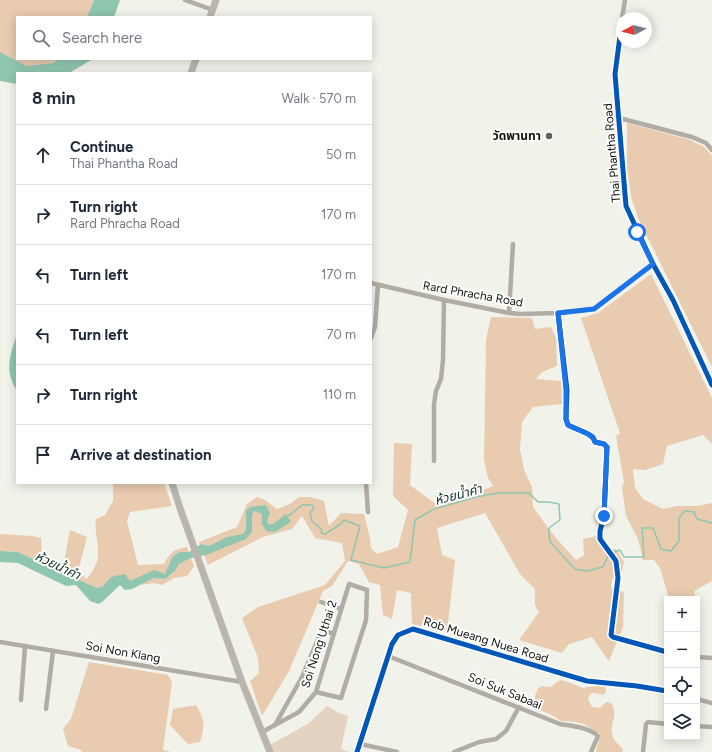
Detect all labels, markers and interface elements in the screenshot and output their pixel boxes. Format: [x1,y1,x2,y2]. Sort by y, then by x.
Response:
north arrow [616,12,652,48]
search box [16,16,372,60]
icon: search [30,27,52,49]
text: Search here [62,29,142,47]
text: 8 min [32,88,75,108]
text: Walk · 570 m [281,91,356,106]
street label: Thai Phantha Road [601,103,623,203]
place label: วัดพานทา [493,129,541,143]
marker: วัดพานทา [544,131,554,141]
text: Continue [70,138,133,156]
icon: ahead [32,144,54,166]
text: 50 m [326,147,356,162]
text: Thai Phantha Road [70,156,178,171]
text: Turn right [70,198,138,216]
icon: right [32,204,54,226]
text: 170 m [321,207,356,222]
text: Rard Phracha Road [70,216,180,231]
route start [628,223,646,241]
icon: left [32,264,54,286]
text: Turn left [70,266,128,284]
text: 170 m [321,267,356,282]
street label: Rard Phracha Road [422,278,524,310]
icon: left [32,324,54,346]
text: Turn left [70,326,128,344]
text: 70 m [326,327,356,342]
icon: right [32,384,54,406]
text: Turn right [70,386,138,404]
text: 110 m [323,387,356,402]
icon: arrive [32,444,54,466]
text: Arrive at destination [70,446,211,464]
water label: ห้วยน้ำคำ [432,479,484,508]
route end [595,507,613,525]
water label: ห้วยน้ำคำ [33,547,84,583]
map controls [664,596,700,740]
button: + [664,596,700,632]
street label: Soi Nong Uthai 2 [298,598,340,690]
street label: Rob Mueang Nuea Road [422,614,550,666]
button: − [664,632,700,668]
street label: Soi Non Klang [84,639,162,665]
button: locate [664,668,700,704]
street label: Soi Suk Sabaai [466,670,544,712]
button: layers [664,704,700,740]

